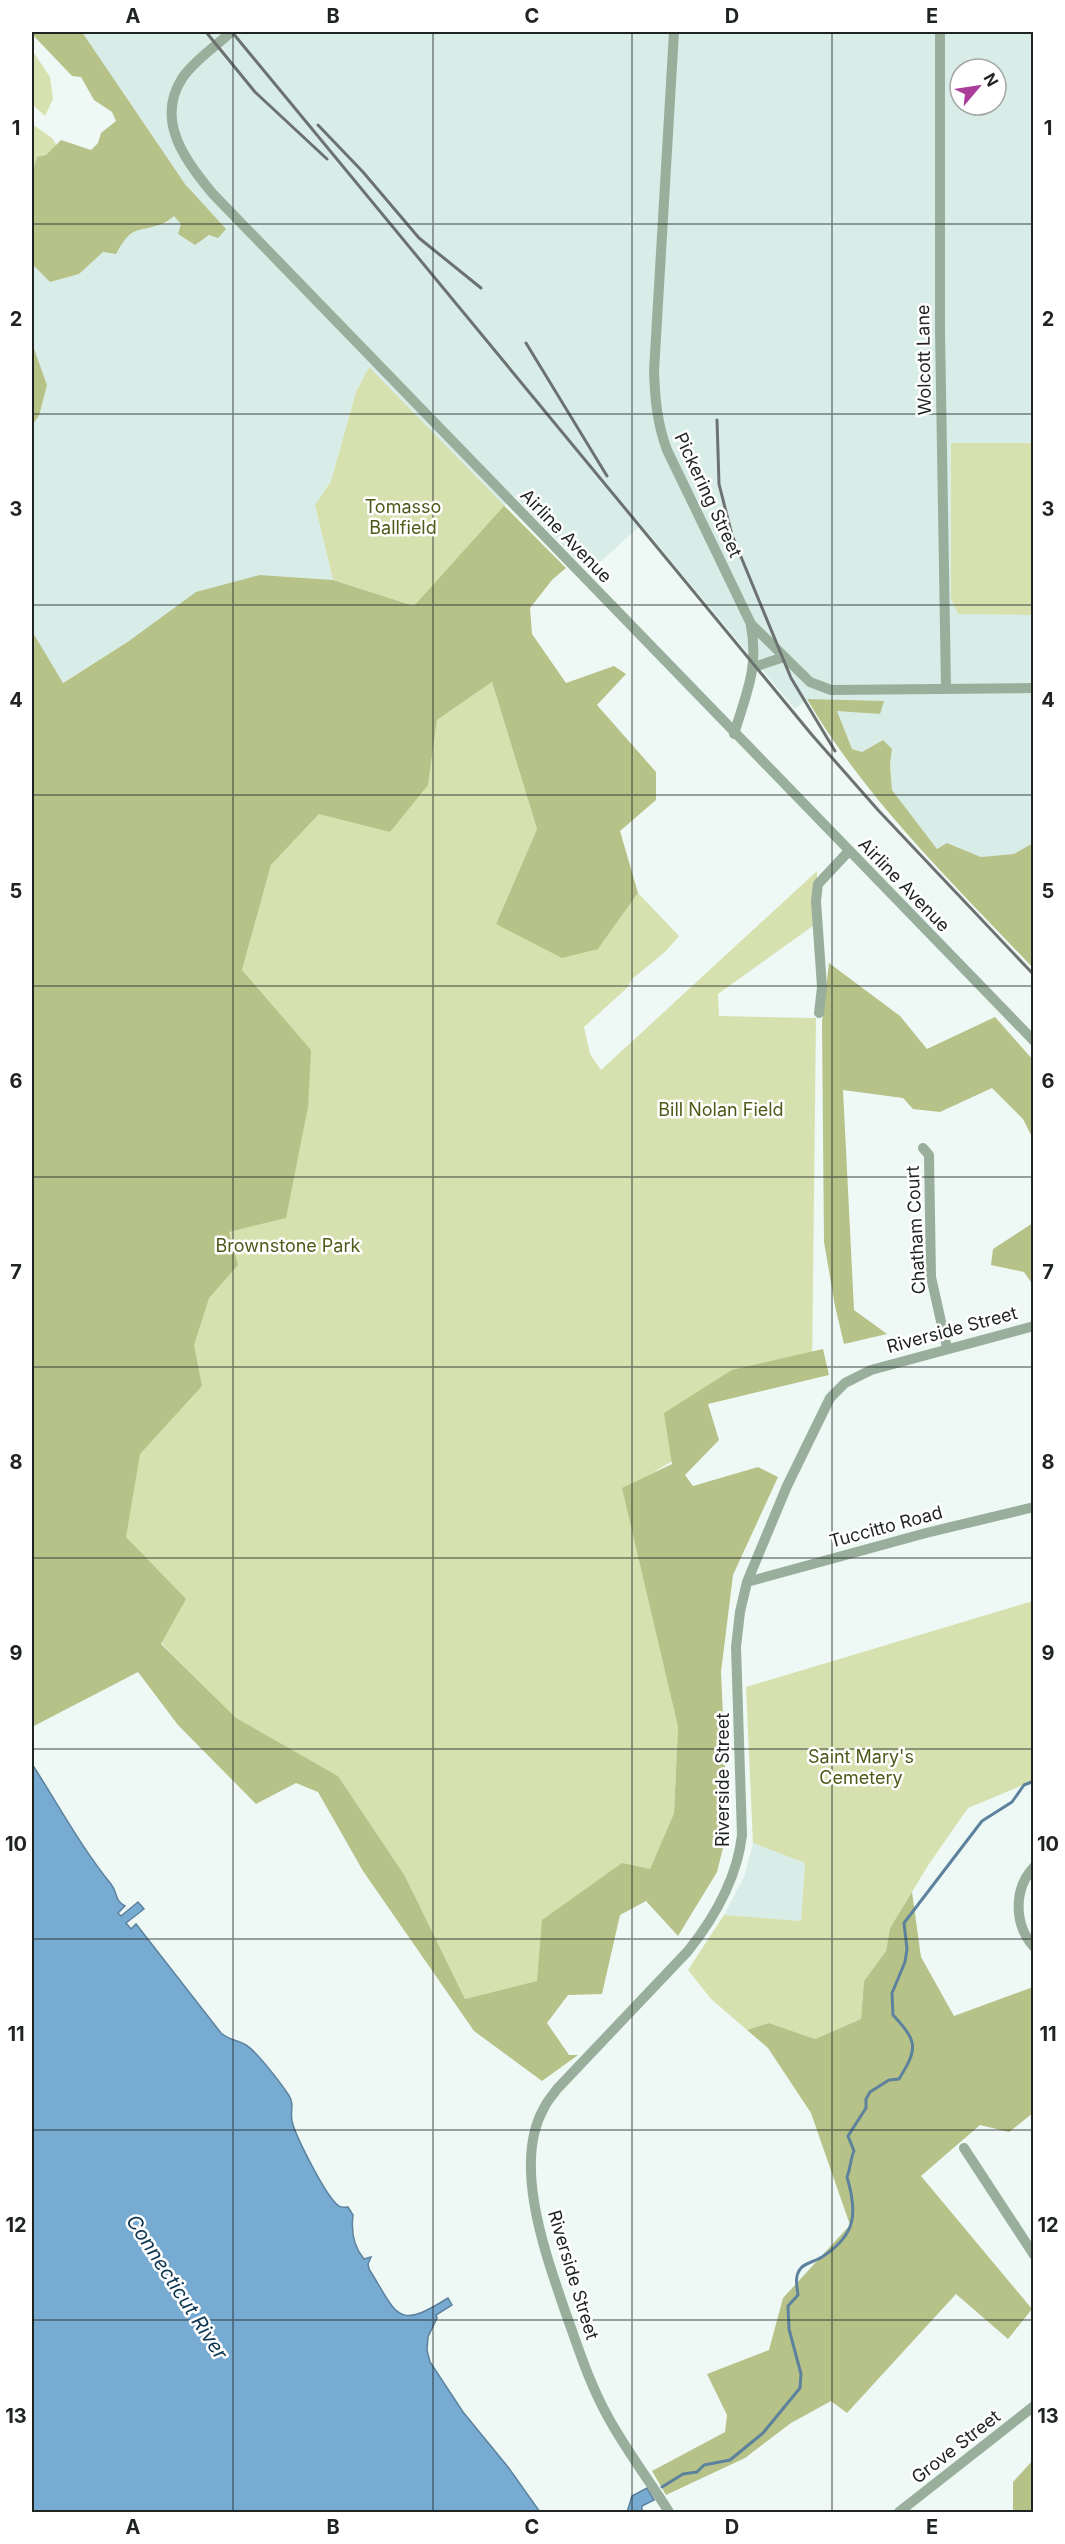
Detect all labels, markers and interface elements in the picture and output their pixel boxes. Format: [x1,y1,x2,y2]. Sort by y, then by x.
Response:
text: A [126,4,141,28]
text: B [326,4,340,28]
text: C [525,4,539,28]
text: D [725,4,739,28]
text: E [926,4,938,28]
north arrow [948,57,1008,117]
text: N [979,70,1003,90]
text: 1 [12,116,20,140]
text: 1 [1044,116,1052,140]
street label: Wolcott Lane [912,304,935,416]
text: 2 [10,307,22,331]
text: 2 [1042,307,1054,331]
street label: Pickering Street [670,429,747,561]
street label: Airline Avenue [516,484,616,587]
park label: Tomasso Ballfield [365,496,441,538]
text: 3 [10,497,22,521]
text: 3 [1042,497,1054,521]
text: 4 [9,688,23,712]
text: 4 [1041,688,1055,712]
street label: Airline Avenue [854,833,954,936]
text: 5 [10,879,22,903]
text: 5 [1042,879,1054,903]
text: 6 [10,1069,23,1093]
text: 6 [1042,1069,1055,1093]
park label: Bill Nolan Field [658,1099,784,1120]
street label: Chatham Court [902,1165,929,1295]
park label: Brownstone Park [216,1235,361,1256]
text: 7 [10,1260,22,1284]
text: 7 [1042,1260,1054,1284]
street label: Riverside Street [884,1302,1020,1357]
text: 8 [9,1450,23,1474]
text: 8 [1041,1450,1055,1474]
street label: Tuccitto Road [827,1501,945,1552]
text: 9 [10,1641,23,1665]
text: 9 [1042,1641,1055,1665]
street label: Riverside Street [712,1713,733,1847]
park label: Saint Mary's Cemetery [808,1746,914,1788]
text: 10 [5,1832,27,1856]
text: 10 [1037,1832,1059,1856]
text: 11 [7,2022,25,2046]
text: 11 [1039,2022,1057,2046]
street label: Riverside Street [544,2208,603,2342]
water label: Connecticut River [121,2210,233,2364]
text: 12 [5,2213,27,2237]
text: 12 [1037,2213,1059,2237]
text: 13 [5,2404,27,2428]
text: 13 [1037,2404,1059,2428]
street label: Grove Street [907,2405,1004,2488]
text: A [126,2515,141,2539]
text: B [326,2515,340,2539]
text: C [525,2515,539,2539]
text: D [725,2515,739,2539]
text: E [926,2515,938,2539]

